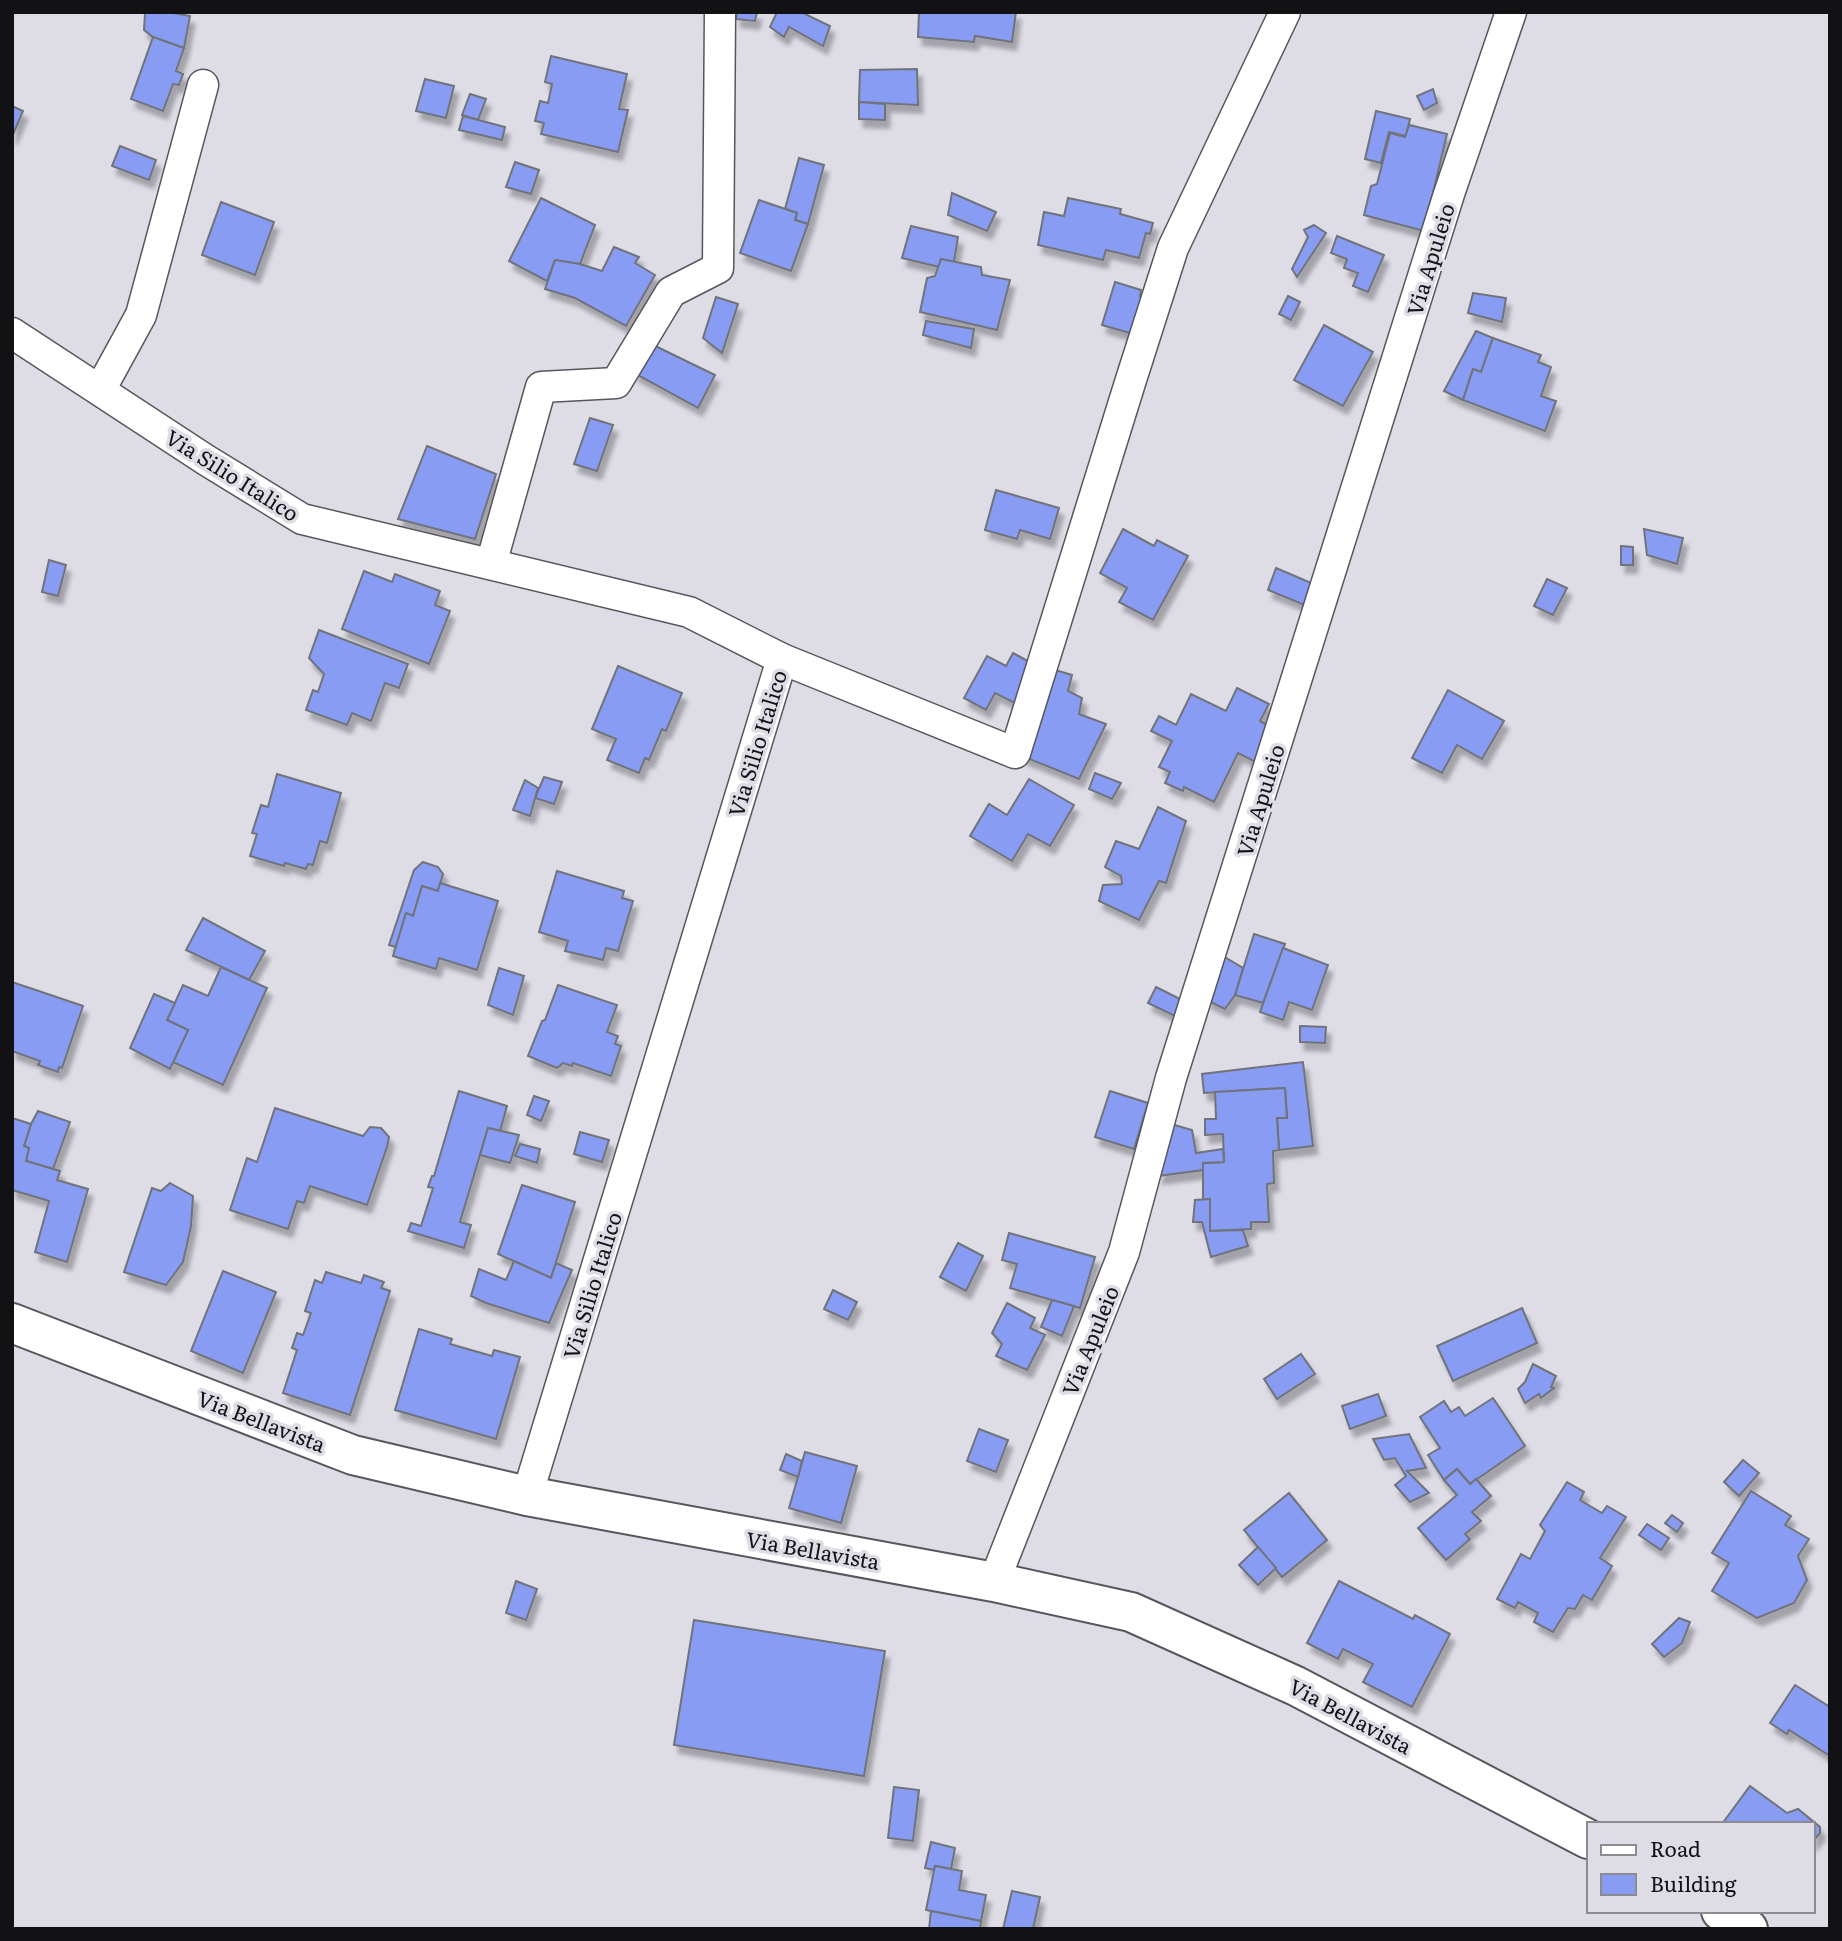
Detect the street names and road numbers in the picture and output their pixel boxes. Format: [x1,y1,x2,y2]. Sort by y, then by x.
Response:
street label: Via Apuleio [1397,199,1461,319]
street label: Via Silio Italico [160,421,306,527]
street label: Via Silio Italico [719,666,793,820]
street label: Via Apuleio [1227,740,1291,860]
street label: Via Silio Italico [554,1208,628,1362]
street label: Via Apuleio [1053,1280,1125,1400]
street label: Via Bellavista [193,1381,331,1459]
street label: Via Bellavista [744,1522,883,1576]
street label: Via Bellavista [1284,1670,1418,1761]

